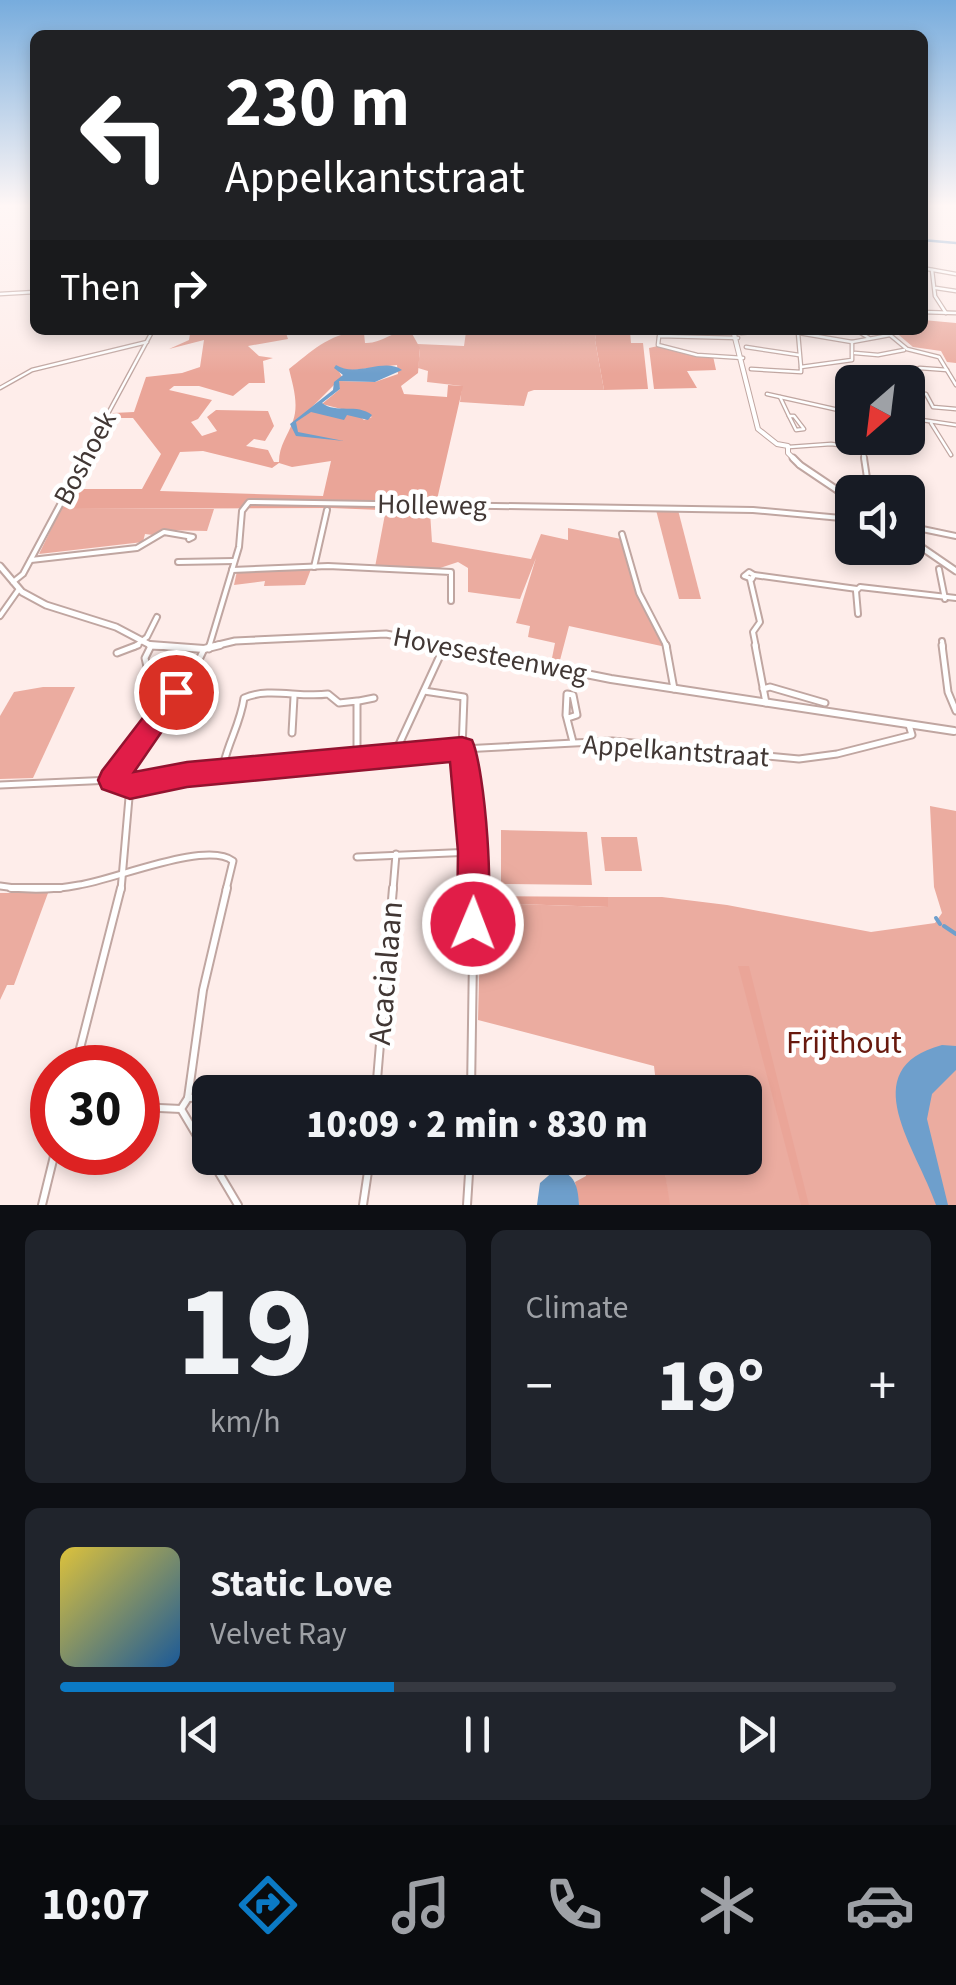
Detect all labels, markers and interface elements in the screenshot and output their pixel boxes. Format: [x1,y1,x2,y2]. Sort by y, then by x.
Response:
text: 230 m [225,53,410,153]
icon: left [60,70,190,200]
text: Appelkantstraat [225,146,525,210]
icon: right [161,260,216,315]
text: Then [60,261,141,315]
north arrow [835,365,925,455]
map controls [835,365,925,565]
street label: Boshoek [44,404,127,512]
button: sound [835,475,925,565]
street label: Holleweg [377,484,487,526]
street label: Hovesesteenweg [390,617,590,693]
pin [134,650,219,735]
icon: arrive [149,665,204,720]
street label: Appelkantstraat [582,725,771,777]
position arrow [421,872,525,976]
street label: Acacialaan [357,899,415,1047]
park label: Frijthout [786,1020,902,1066]
speed limit sign: 30 [30,1045,160,1175]
text: 10:09 · 2 min · 830 m [306,1098,648,1152]
text: 19 [177,1241,314,1426]
text: Climate [526,1285,628,1331]
text: 19° [657,1333,765,1440]
text: − [526,1348,553,1426]
text: + [869,1348,896,1426]
text: km/h [210,1399,281,1445]
text: Static Love [210,1557,393,1611]
text: Velvet Ray [210,1611,347,1657]
icon: previous [172,1707,227,1762]
icon: pause [450,1707,505,1762]
icon: next [729,1707,784,1762]
icon: directions [233,1870,303,1940]
icon: music [386,1870,456,1940]
icon: phone [539,1870,609,1940]
icon: climate [692,1870,762,1940]
icon: car [845,1870,915,1940]
text: 10:07 [41,1873,150,1937]

